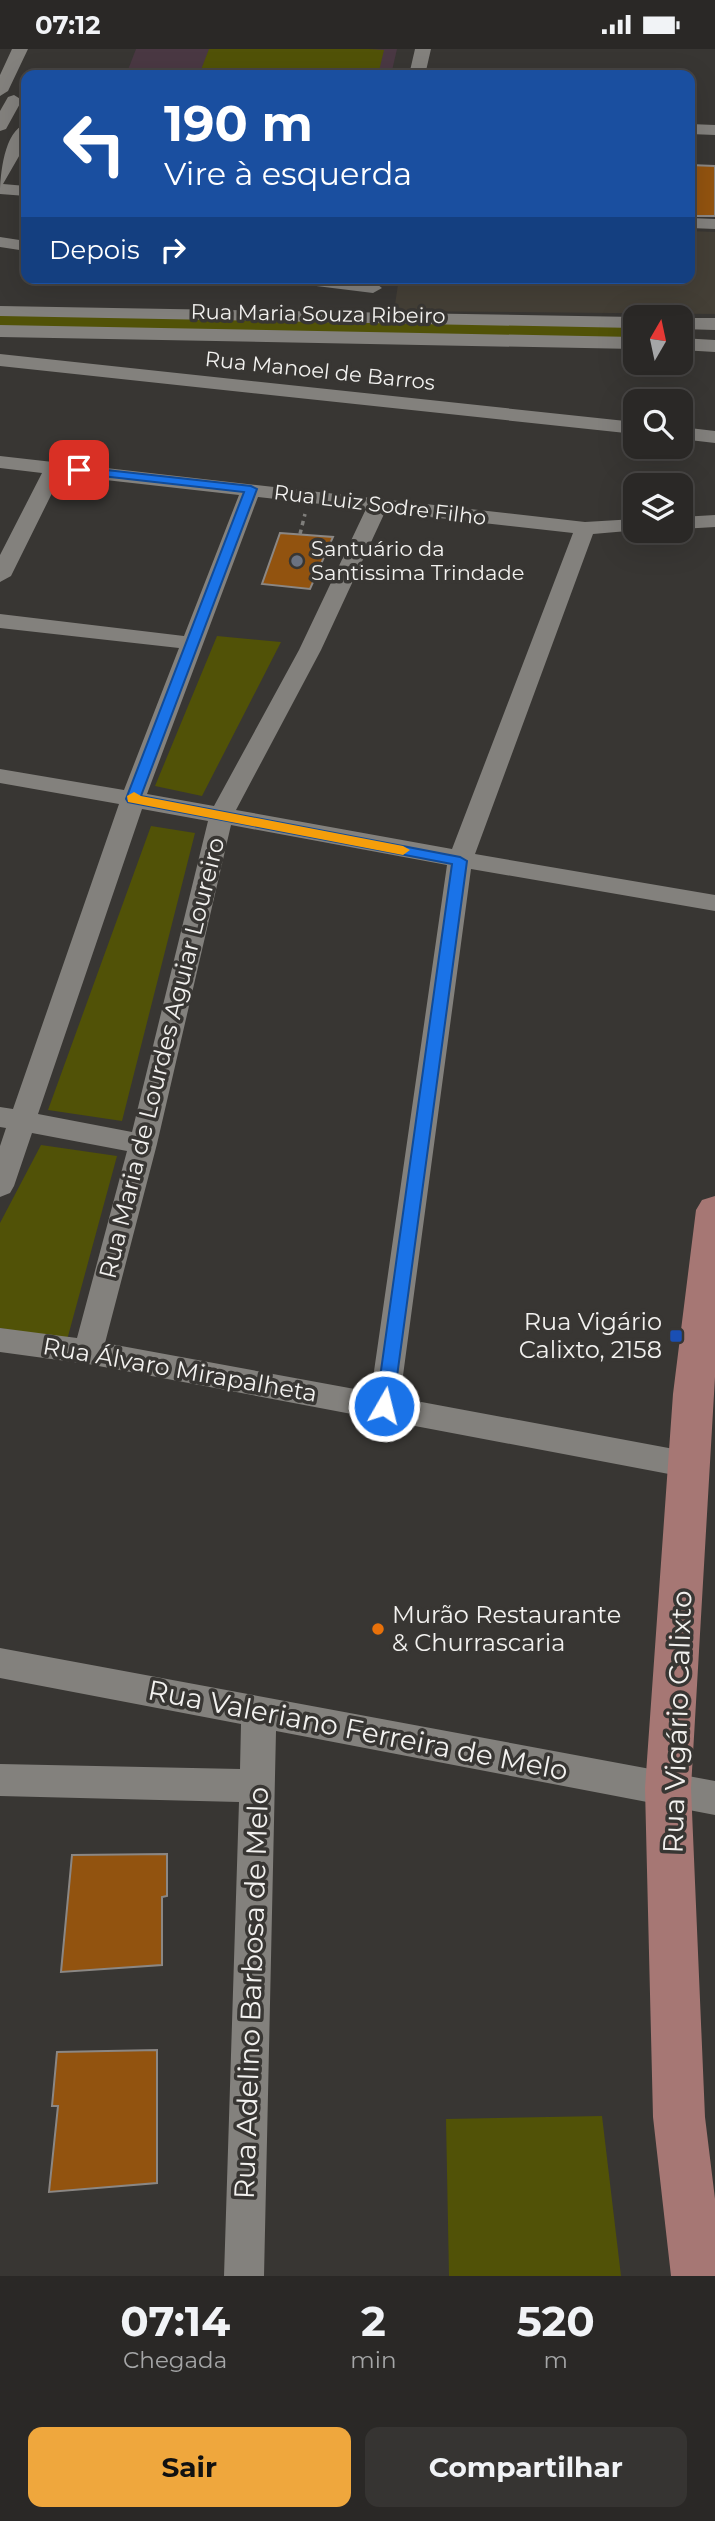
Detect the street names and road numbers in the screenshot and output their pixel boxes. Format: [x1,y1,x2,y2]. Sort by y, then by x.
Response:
street label: Rua Maria Souza Ribeiro [190,299,446,328]
street label: Rua Manoel de Barros [204,346,436,395]
street label: Rua Luiz Sodre Filho [272,479,488,530]
street label: Rua Maria de Lourdes Aguiar Loureiro [93,834,230,1281]
street label: Rua Álvaro Mirapalheta [41,1331,320,1408]
street label: Rua Vigário Calixto [655,1590,699,1854]
street label: Rua Valeriano Ferreira de Melo [145,1673,571,1787]
street label: Rua Adelino Barbosa de Melo [227,1786,275,2200]

